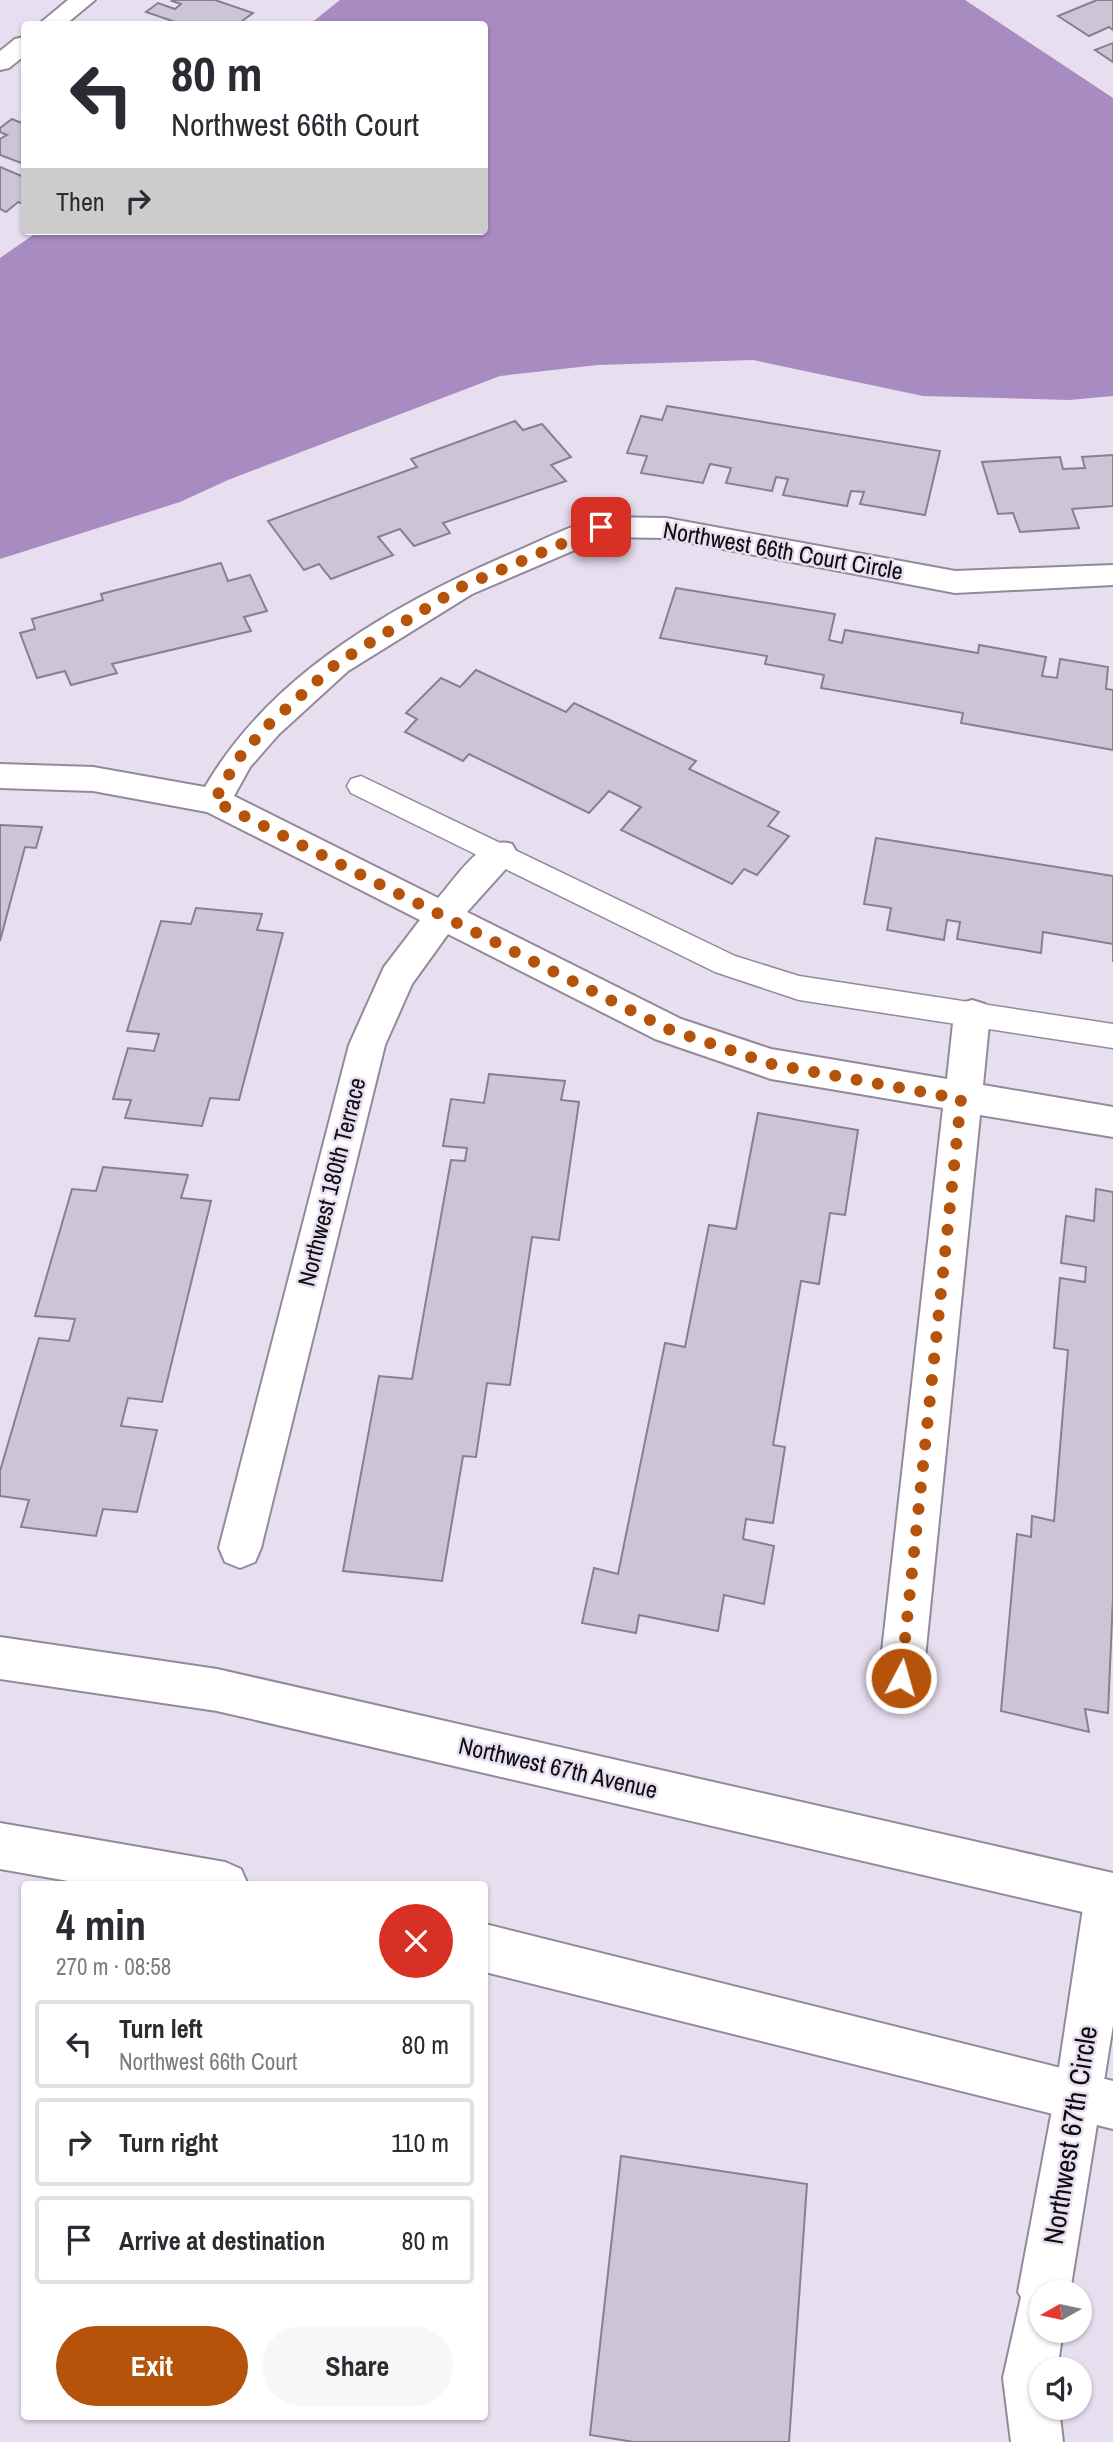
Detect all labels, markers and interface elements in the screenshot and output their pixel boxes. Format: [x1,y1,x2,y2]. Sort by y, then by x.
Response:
text: 80 m [171,40,263,106]
icon: left [56,49,147,140]
text: Northwest 66th Court [171,103,419,146]
icon: right [119,182,157,220]
text: Then [56,184,105,219]
pin [571,497,631,557]
icon: arrive [582,508,620,546]
street label: Northwest 66th Court Circle [661,513,906,587]
street label: Northwest 180th Terrace [290,1074,372,1289]
position arrow [864,1641,938,1715]
street label: Northwest 67th Avenue [456,1729,661,1805]
text: 4 min [56,1897,146,1953]
button: close [379,1904,453,1978]
text: 270 m · 08:58 [56,1951,171,1982]
text: Turn left [119,2011,203,2046]
street label: Northwest 67th Circle [1034,2023,1106,2247]
icon: left [60,2025,98,2063]
text: 80 m [402,2027,449,2062]
text: Northwest 66th Court [119,2046,297,2077]
icon: right [60,2123,98,2161]
text: Turn right [119,2125,218,2160]
text: 110 m [391,2125,449,2160]
icon: arrive [60,2221,98,2259]
text: Arrive at destination [119,2223,325,2258]
text: 80 m [402,2223,449,2258]
north arrow [1029,2280,1092,2343]
map controls [1029,2280,1092,2420]
button: Exit [56,2326,248,2406]
button: Share [262,2326,453,2406]
button: sound [1029,2357,1092,2420]

